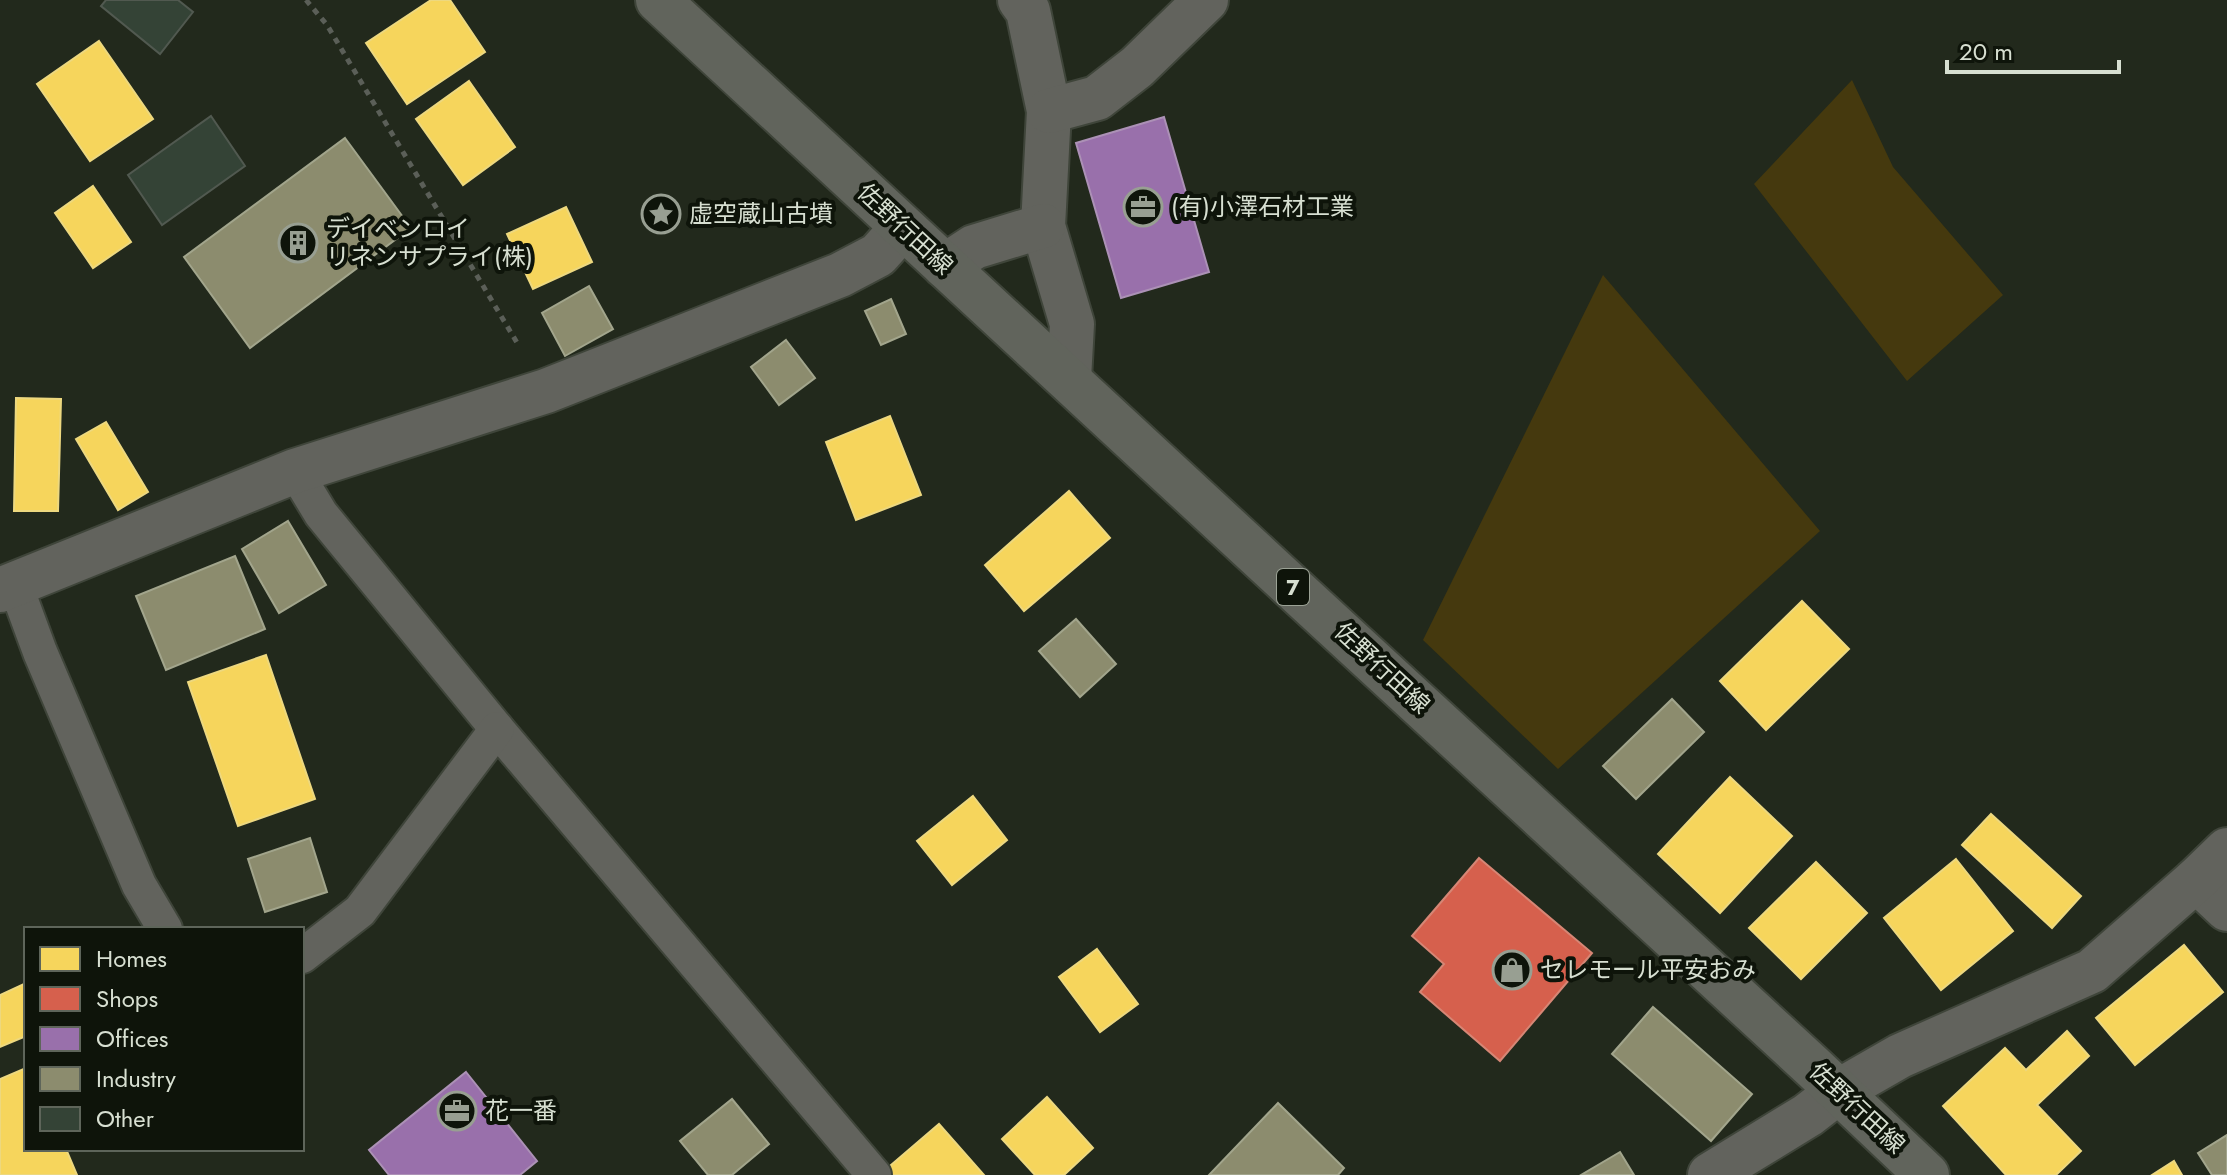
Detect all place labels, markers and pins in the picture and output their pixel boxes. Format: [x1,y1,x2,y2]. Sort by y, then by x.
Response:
office icon: (有)小澤石材工業 [1122,186,1164,228]
place label: (有)小澤石材工業 [1171,189,1354,224]
place icon: 虚空蔵山古墳 [640,193,682,235]
place label: 虚空蔵山古墳 [689,196,833,231]
place label: デイベンロイ リネンサプライ(株) [326,211,533,274]
building icon: デイベンロイ リネンサプライ(株) [277,222,319,264]
shop icon: セレモール平安おみ [1491,949,1533,991]
place label: セレモール平安おみ [1540,952,1756,987]
office icon: 花一番 [436,1090,478,1132]
place label: 花一番 [485,1093,557,1128]

